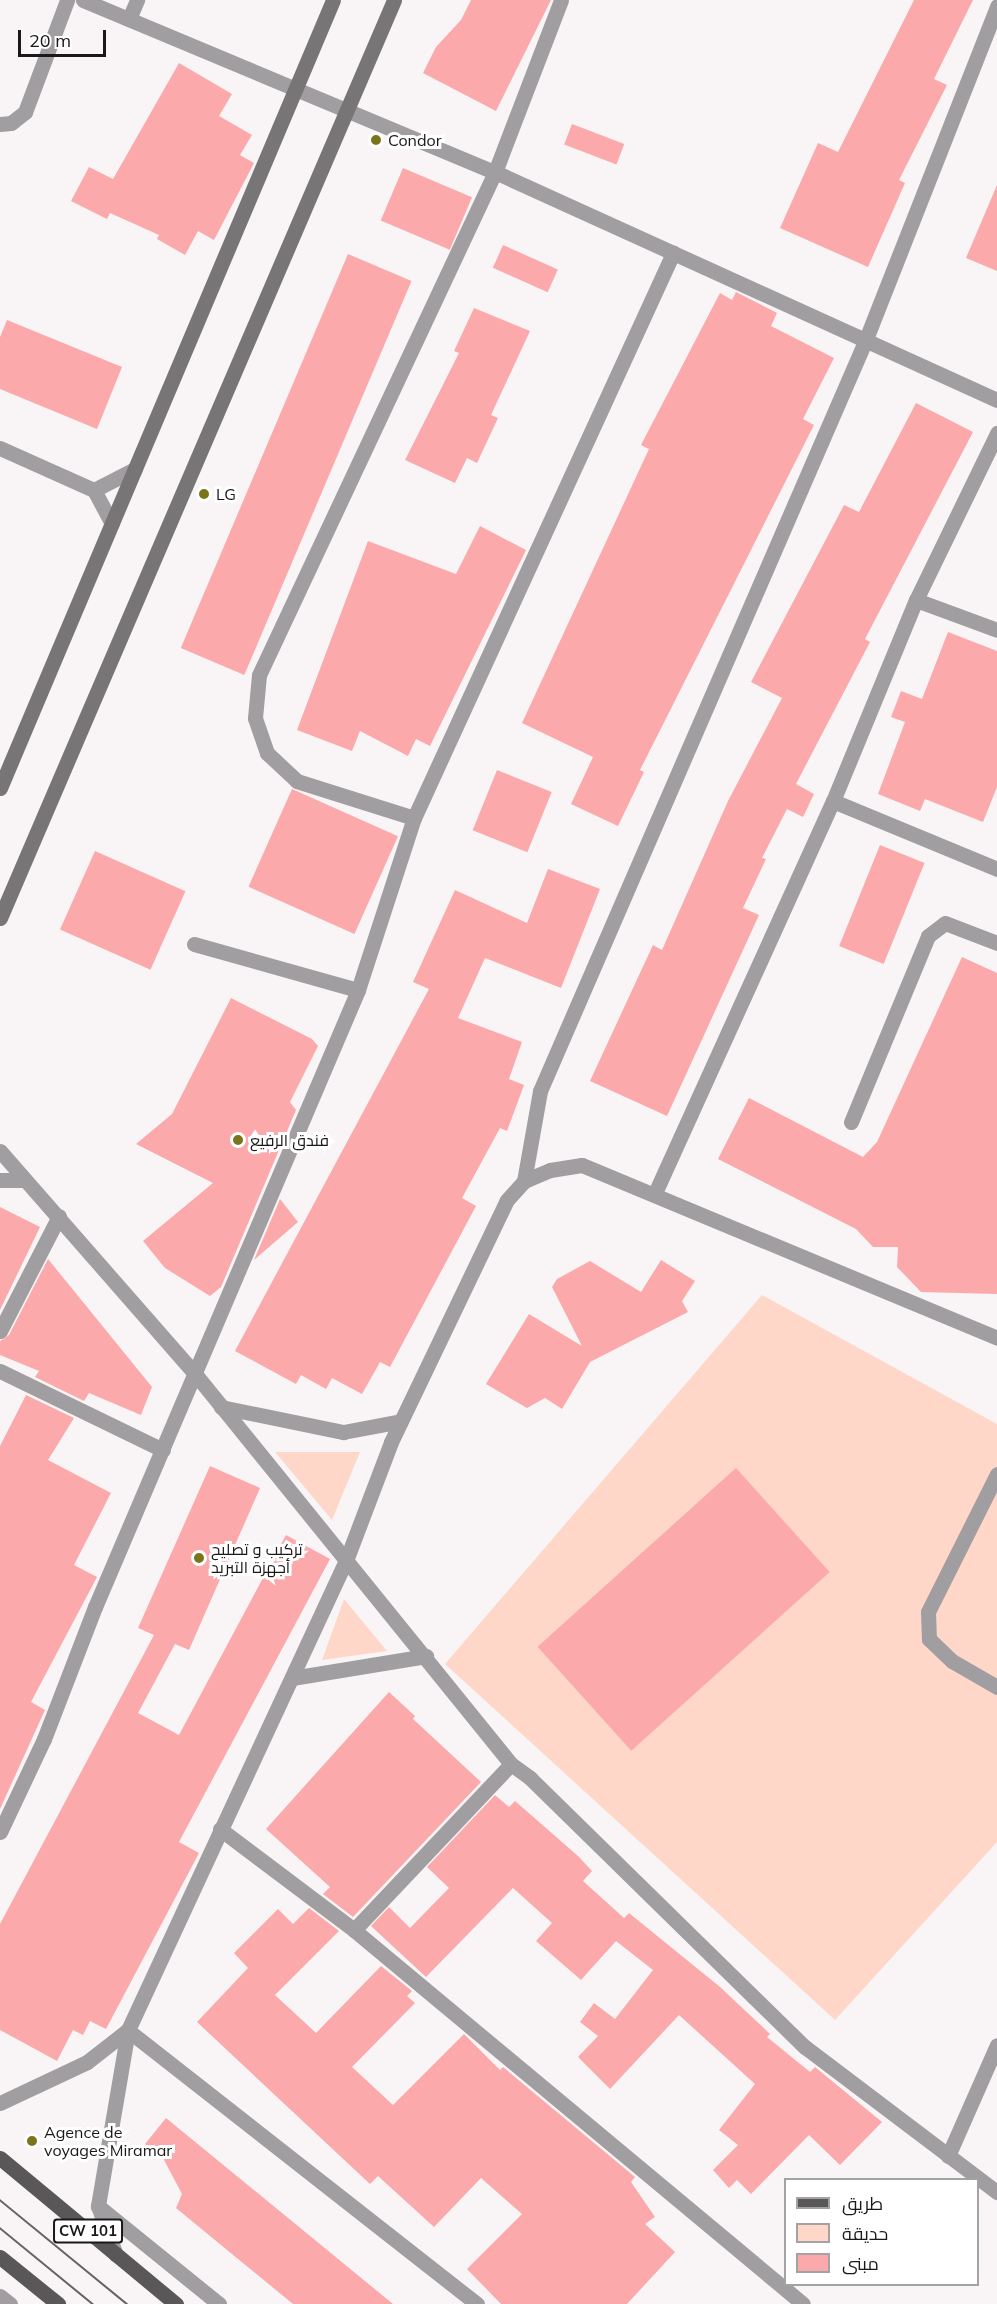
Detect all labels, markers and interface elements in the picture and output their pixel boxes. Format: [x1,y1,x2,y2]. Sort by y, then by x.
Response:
scale bar [21,18,110,56]
text: 20 m [29,29,71,52]
place label: Condor [388,130,441,150]
marker: Condor [369,133,383,147]
place label: LG [216,484,236,504]
marker: LG [197,487,211,501]
place label: فندق الرفيع [250,1130,329,1150]
marker: فندق الرفيع [231,1133,245,1147]
place label: تركيب و تصليح أجهزة التبريد [211,1539,303,1577]
marker: تركيب و تصليح أجهزة التبريد [192,1551,206,1565]
place label: Agence de voyages Miramar [44,2122,172,2160]
marker: Agence de voyages Miramar [25,2134,39,2148]
legend [784,2178,979,2286]
text: طريق [842,2192,883,2215]
road number: CW 101 [52,2219,124,2243]
text: حديقة [842,2222,888,2245]
text: مبنى [842,2252,879,2275]

